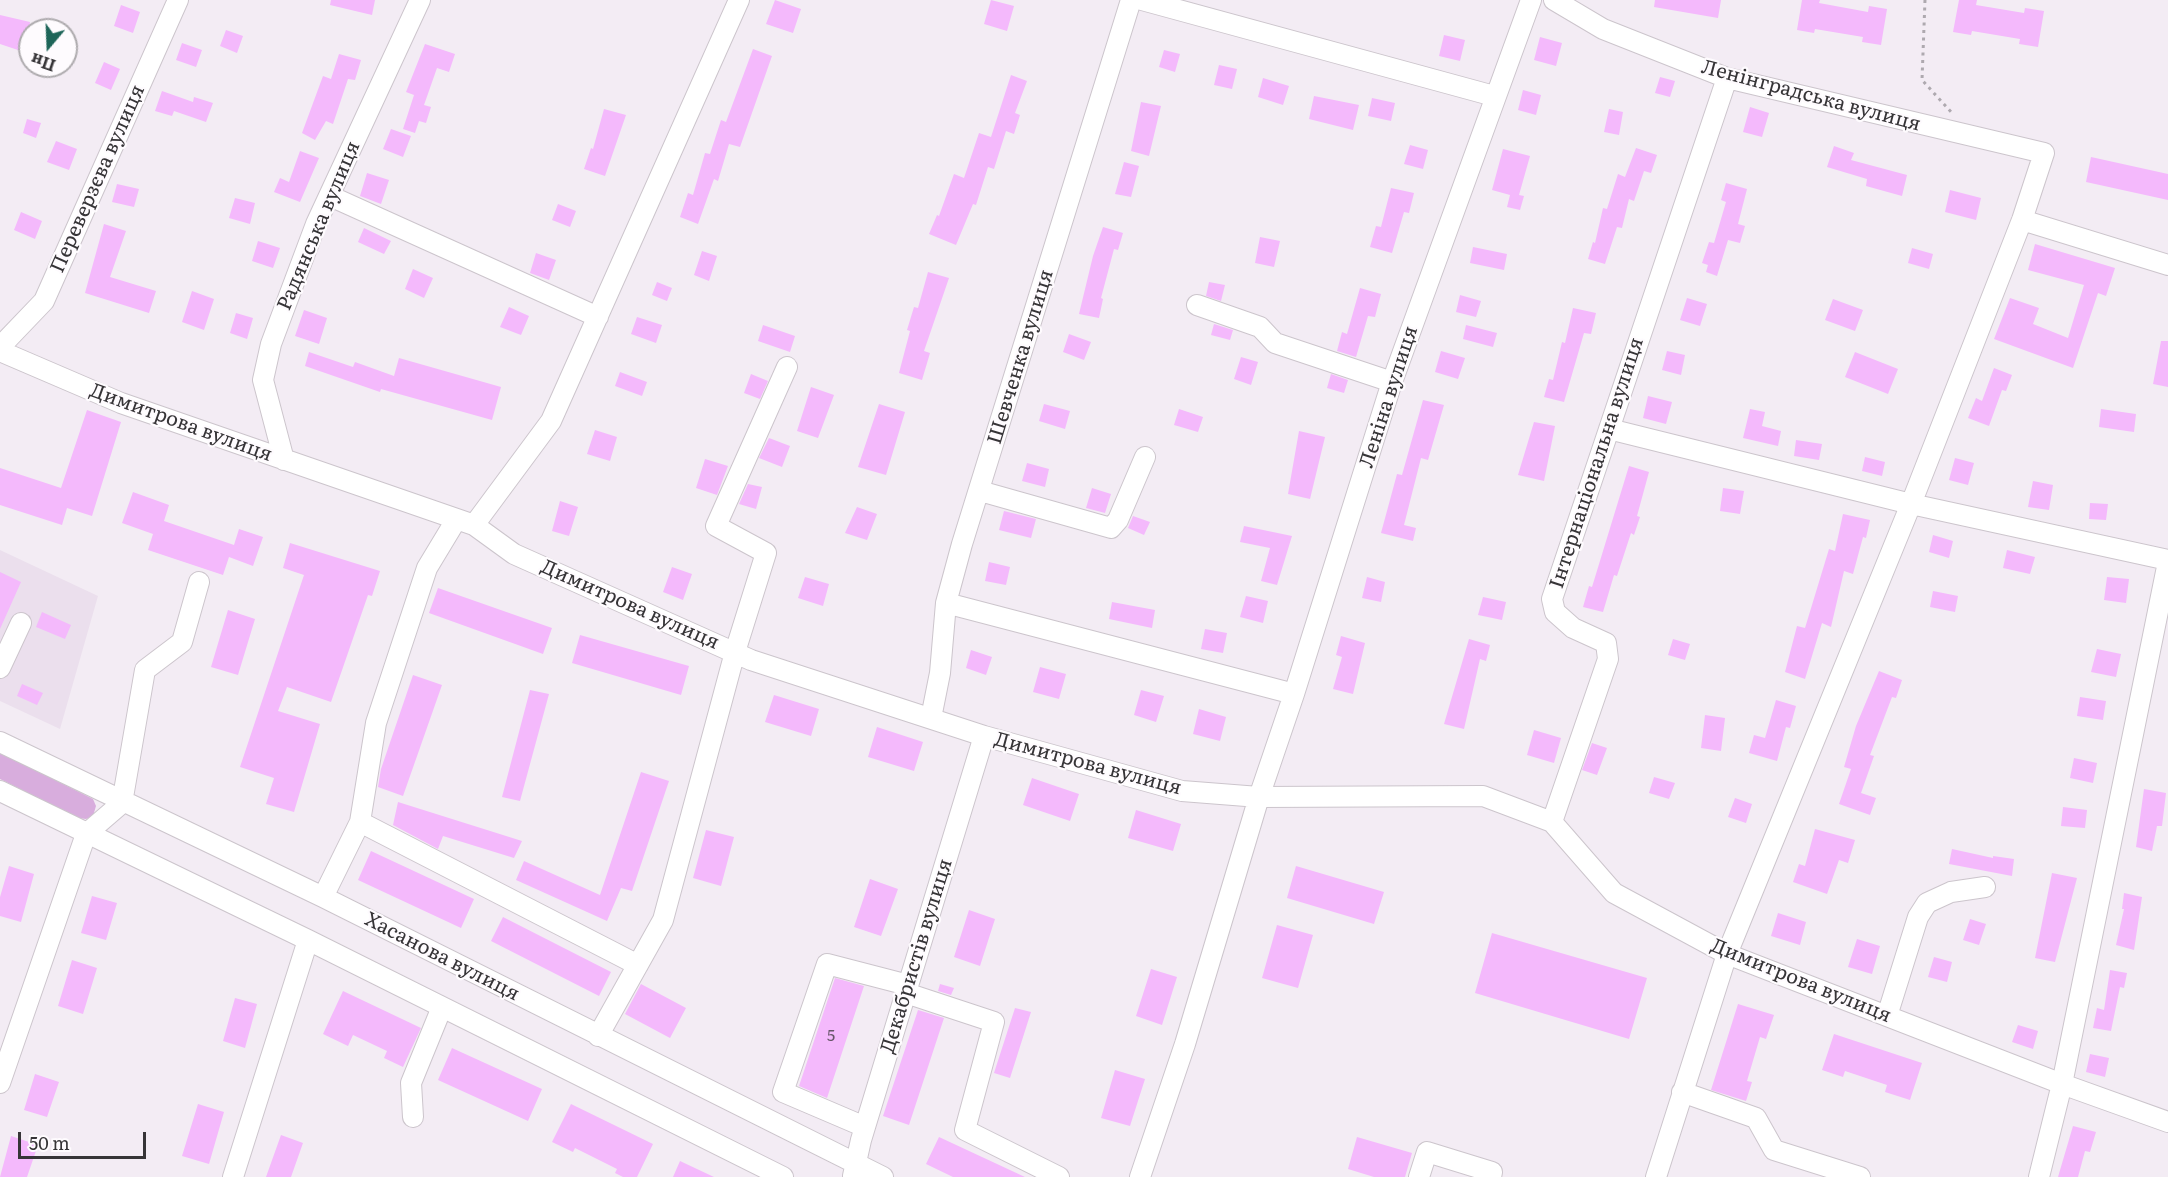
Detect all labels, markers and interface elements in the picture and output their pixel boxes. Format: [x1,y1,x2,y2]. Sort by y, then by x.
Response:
north arrow [18,18,78,78]
text: Пн [27,48,58,79]
street label: Ленінградська вулиця [1699,55,1923,137]
street label: Переверзєва вулиця [46,81,150,277]
street label: Радянська вулиця [272,138,366,314]
street label: Шевченка вулиця [983,267,1059,447]
street label: Леніна вулиця [1355,323,1423,471]
street label: Інтернаціональна вулиця [1545,334,1649,592]
street label: Димитрова вулиця [87,379,275,467]
street label: Димитрова вулиця [537,555,723,655]
street label: Димитрова вулиця [992,728,1184,800]
street label: Декабристів вулиця [876,856,958,1056]
street label: Хасанова вулиця [361,908,523,1006]
street label: Димитрова вулиця [1707,934,1895,1028]
house number: 5 [827,1026,835,1046]
scale bar [21,1120,148,1158]
text: 50 m [29,1129,70,1156]

